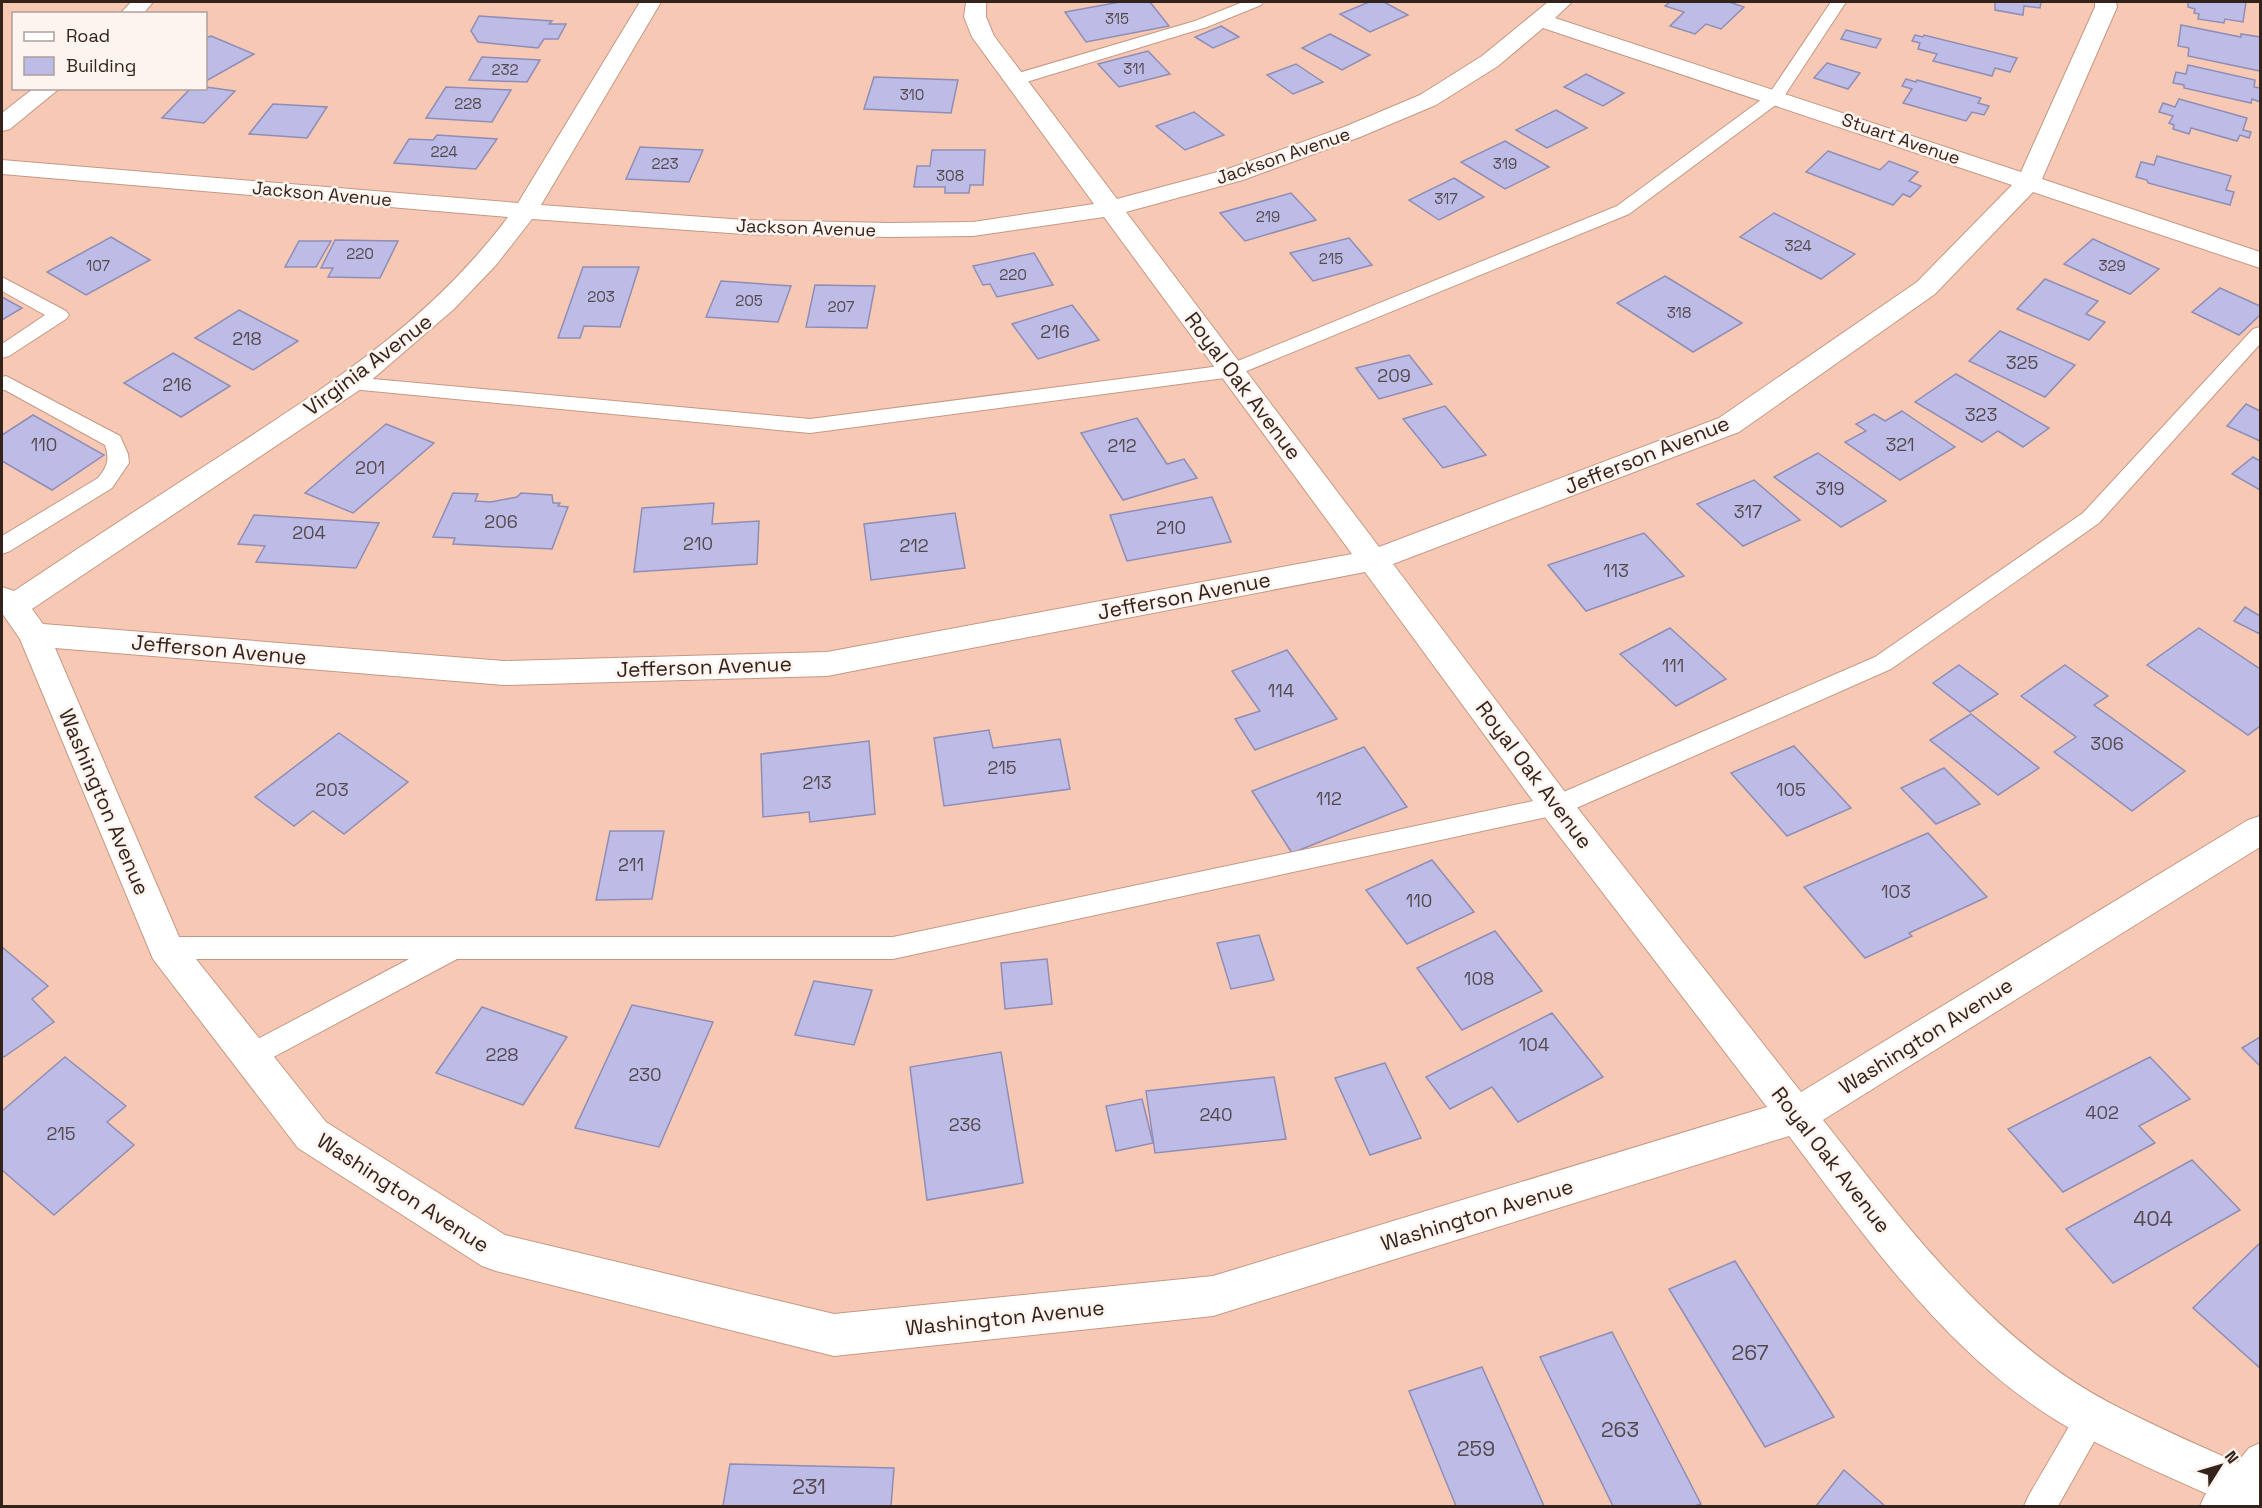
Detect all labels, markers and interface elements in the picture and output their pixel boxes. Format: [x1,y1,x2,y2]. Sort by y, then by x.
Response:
house number: 315 [1105,9,1129,28]
legend [12,12,207,90]
text: Road [66,24,110,47]
text: Building [66,54,136,77]
house number: 311 [1123,59,1145,78]
house number: 232 [491,60,519,79]
house number: 310 [900,85,924,104]
house number: 228 [454,94,482,113]
street label: Stuart Avenue [1839,108,1963,170]
street label: Jackson Avenue [1213,122,1353,189]
house number: 224 [430,142,458,161]
house number: 223 [651,154,679,173]
house number: 319 [1493,154,1517,173]
house number: 308 [936,166,964,185]
street label: Jackson Avenue [251,176,393,211]
house number: 317 [1434,189,1458,208]
house number: 219 [1256,207,1280,226]
street label: Jackson Avenue [736,214,876,241]
house number: 324 [1784,236,1812,255]
house number: 220 [346,244,374,263]
house number: 215 [1319,249,1343,268]
house number: 107 [86,256,110,275]
house number: 329 [2098,256,2126,275]
house number: 220 [999,265,1027,284]
house number: 203 [587,287,615,306]
house number: 205 [735,291,763,310]
house number: 207 [828,297,854,316]
house number: 318 [1667,303,1691,322]
street label: Royal Oak Avenue [1179,306,1308,465]
street label: Virginia Avenue [298,308,437,422]
house number: 216 [1040,320,1070,343]
house number: 218 [232,327,262,350]
house number: 325 [2006,351,2038,374]
house number: 209 [1377,364,1411,387]
house number: 216 [162,373,192,396]
house number: 323 [1965,403,1997,426]
street label: Jefferson Avenue [1560,409,1733,500]
house number: 110 [31,433,57,456]
house number: 321 [1885,433,1915,456]
house number: 212 [1107,434,1137,457]
house number: 201 [355,456,385,479]
house number: 319 [1815,477,1845,500]
house number: 317 [1734,500,1762,523]
house number: 206 [484,510,518,533]
house number: 210 [1156,516,1186,539]
house number: 204 [292,521,326,544]
house number: 210 [683,532,713,555]
house number: 212 [899,534,929,557]
house number: 113 [1603,559,1629,582]
street label: Jefferson Avenue [1095,565,1273,626]
street label: Jefferson Avenue [130,628,308,671]
street label: Jefferson Avenue [616,650,792,683]
house number: 111 [1662,654,1684,677]
house number: 114 [1268,679,1294,702]
street label: Royal Oak Avenue [1470,695,1599,854]
street label: Washington Avenue [53,704,156,899]
house number: 306 [2090,732,2124,755]
house number: 215 [987,756,1017,779]
house number: 213 [802,771,832,794]
house number: 203 [315,778,349,801]
house number: 105 [1776,778,1806,801]
house number: 112 [1316,787,1342,810]
house number: 211 [618,853,644,876]
house number: 103 [1881,880,1911,903]
house number: 110 [1406,889,1432,912]
house number: 108 [1464,967,1494,990]
street label: Washington Avenue [1834,971,2018,1100]
house number: 104 [1519,1033,1549,1056]
house number: 228 [486,1043,518,1066]
house number: 230 [628,1063,662,1086]
street label: Royal Oak Avenue [1766,1081,1897,1238]
house number: 402 [2085,1101,2119,1124]
house number: 240 [1199,1103,1233,1126]
house number: 236 [949,1113,981,1136]
house number: 215 [46,1122,76,1145]
street label: Washington Avenue [312,1127,494,1258]
street label: Washington Avenue [1377,1172,1576,1257]
house number: 404 [2133,1205,2173,1232]
street label: Washington Avenue [904,1294,1106,1341]
house number: 267 [1731,1339,1769,1366]
house number: 263 [1601,1416,1639,1443]
house number: 259 [1457,1435,1495,1462]
north arrow [2190,1436,2250,1496]
text: N [2220,1447,2243,1468]
house number: 231 [792,1473,826,1500]

